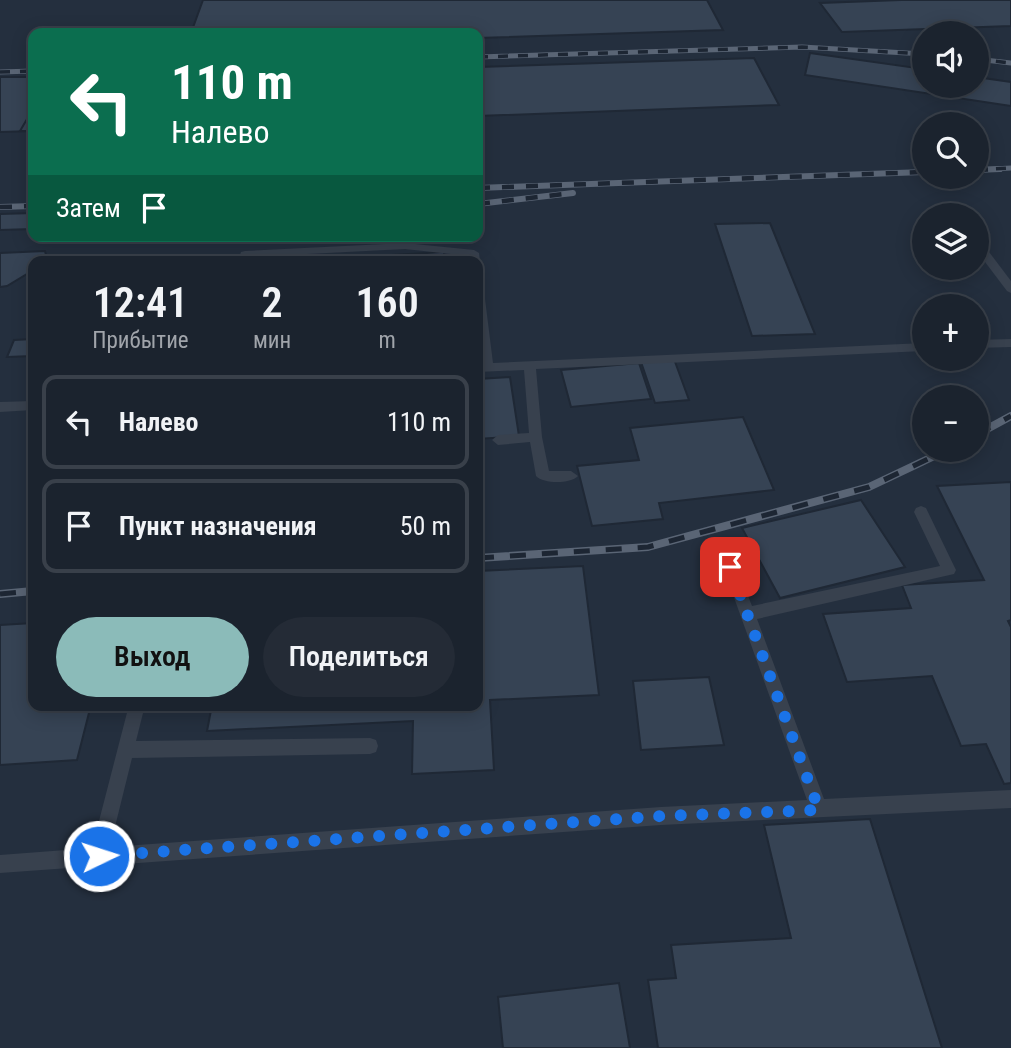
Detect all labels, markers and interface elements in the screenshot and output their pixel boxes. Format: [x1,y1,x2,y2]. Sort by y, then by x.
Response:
map controls [912,21,989,462]
button: sound [912,21,989,98]
text: 110 m [171,54,293,111]
icon: left [56,56,147,147]
button: search [912,112,989,189]
text: Налево [171,113,270,151]
icon: arrive [135,189,173,227]
text: Затем [56,193,121,223]
button: layers [912,203,989,280]
text: 12:41 [93,278,188,327]
text: 2 [261,278,283,327]
text: 160 [355,278,419,327]
button: + [912,294,989,371]
text: Прибытие [92,327,189,354]
text: мин [253,327,291,354]
text: m [378,327,396,354]
button: − [912,385,989,462]
icon: left [60,403,98,441]
text: Налево [119,407,199,437]
text: 110 m [387,407,451,437]
icon: arrive [60,507,98,545]
text: Пункт назначения [119,511,317,541]
text: 50 m [400,511,451,541]
pin [700,537,760,597]
icon: arrive [711,548,749,586]
button: Выход [56,617,249,697]
button: Поделиться [263,617,455,697]
position arrow [62,819,136,893]

